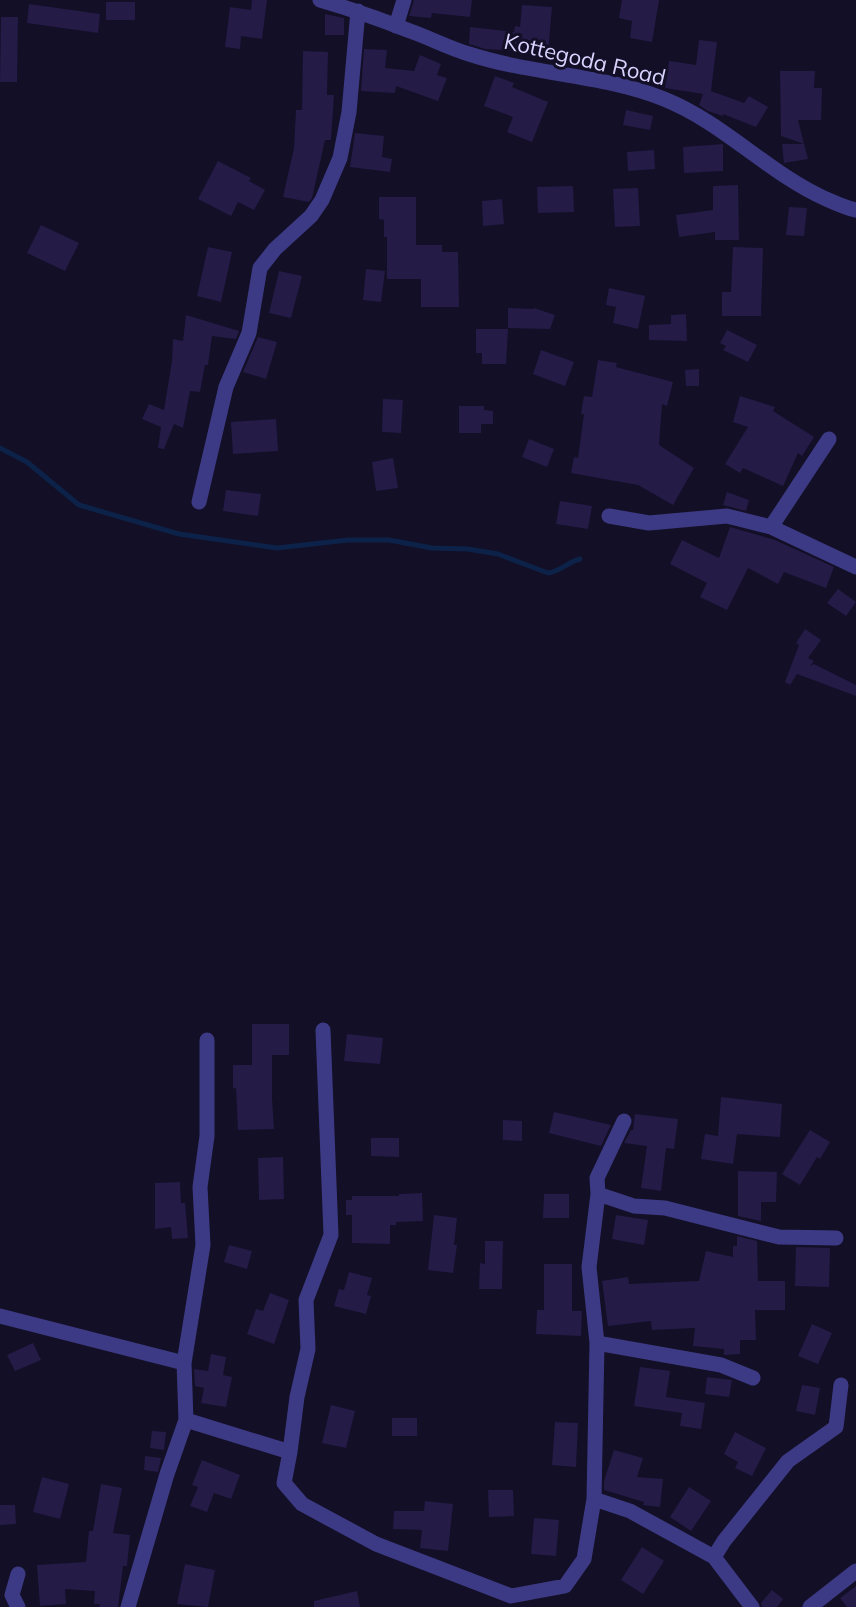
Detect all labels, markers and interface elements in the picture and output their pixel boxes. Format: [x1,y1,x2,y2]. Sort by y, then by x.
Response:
street label: Kottegoda Road [501,27,669,91]

